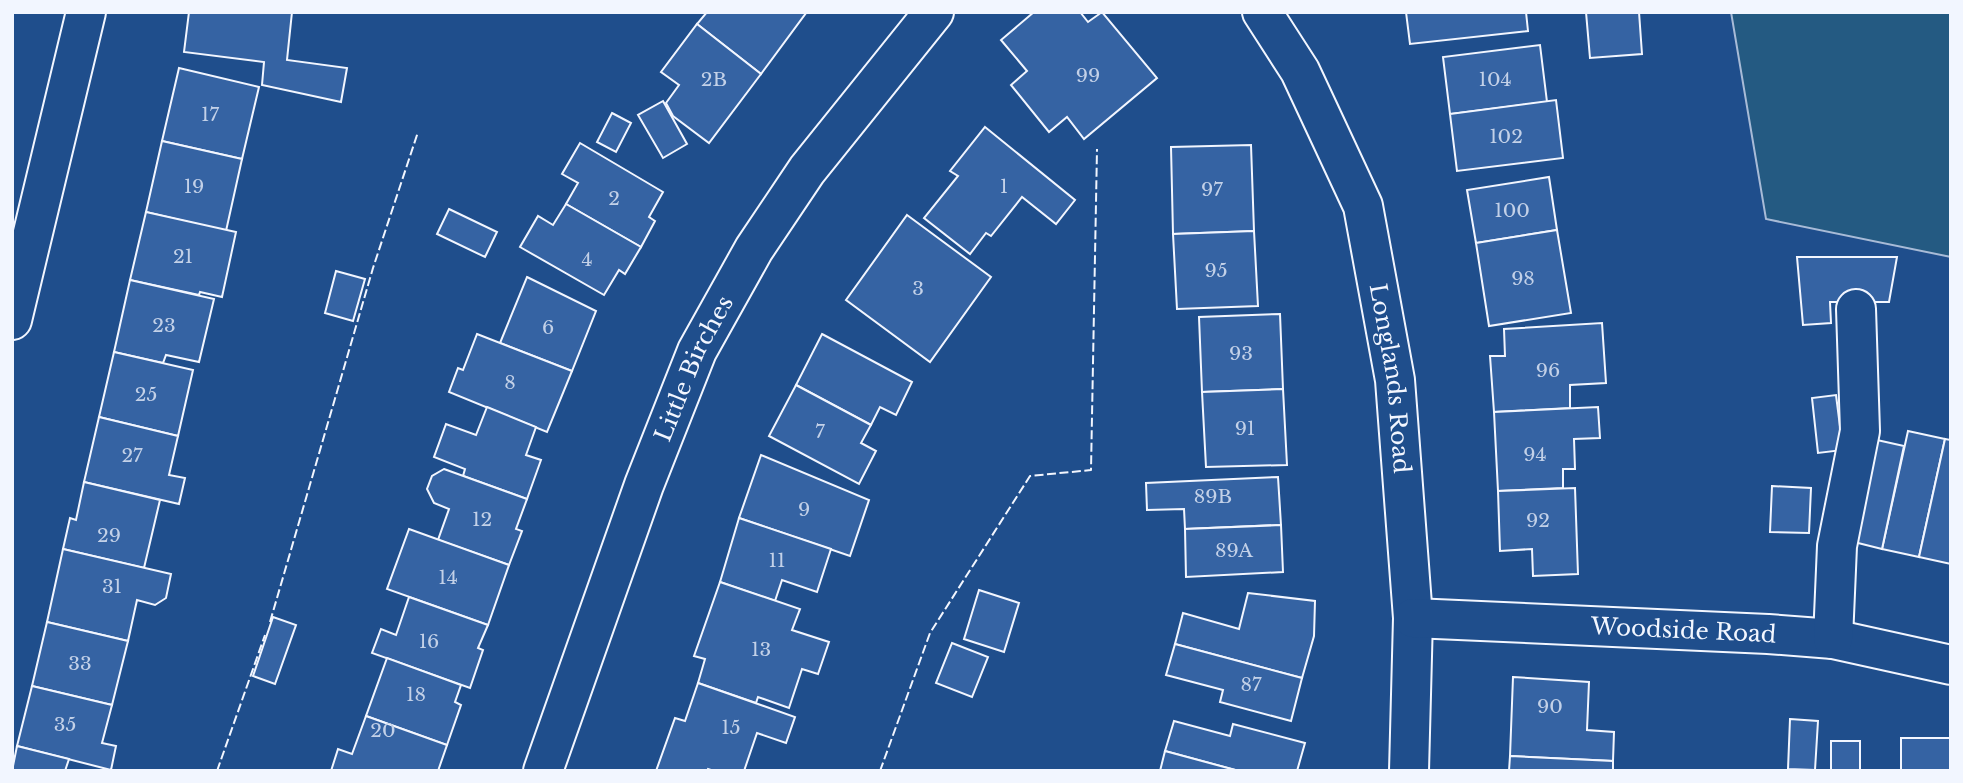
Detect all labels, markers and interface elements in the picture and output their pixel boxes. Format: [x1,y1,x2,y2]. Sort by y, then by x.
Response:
house number: 99 [1076,64,1100,87]
house number: 2B [701,68,727,91]
house number: 104 [1478,68,1512,91]
house number: 17 [201,103,219,126]
house number: 102 [1489,125,1523,148]
house number: 19 [184,175,204,198]
house number: 1 [1000,175,1008,198]
house number: 97 [1201,178,1223,201]
house number: 2 [608,187,620,210]
house number: 100 [1494,199,1530,222]
house number: 21 [173,245,193,268]
house number: 4 [581,248,593,271]
house number: 95 [1204,259,1228,282]
house number: 98 [1511,267,1535,290]
house number: 3 [912,277,924,300]
street label: Longlands Road [1364,281,1416,474]
street label: Little Birches [649,291,739,445]
house number: 23 [152,314,176,337]
house number: 6 [542,316,554,339]
house number: 93 [1229,342,1253,365]
house number: 96 [1536,359,1560,382]
house number: 8 [504,371,516,394]
house number: 25 [135,383,157,406]
house number: 91 [1235,417,1255,440]
house number: 7 [815,420,825,443]
house number: 94 [1523,443,1547,466]
house number: 27 [121,444,143,467]
house number: 89B [1194,485,1232,508]
house number: 9 [798,498,810,521]
house number: 12 [472,508,492,531]
house number: 92 [1526,509,1550,532]
house number: 29 [97,524,121,547]
house number: 89A [1215,539,1253,562]
house number: 11 [769,549,785,572]
house number: 14 [438,566,458,589]
house number: 31 [102,575,122,598]
street label: Woodside Road [1589,612,1778,649]
house number: 16 [419,630,439,653]
house number: 13 [751,638,771,661]
house number: 33 [68,652,92,675]
house number: 87 [1240,673,1262,696]
house number: 18 [406,683,426,706]
house number: 90 [1537,695,1563,718]
house number: 35 [54,713,76,736]
house number: 15 [721,716,741,739]
house number: 20 [370,719,396,742]

